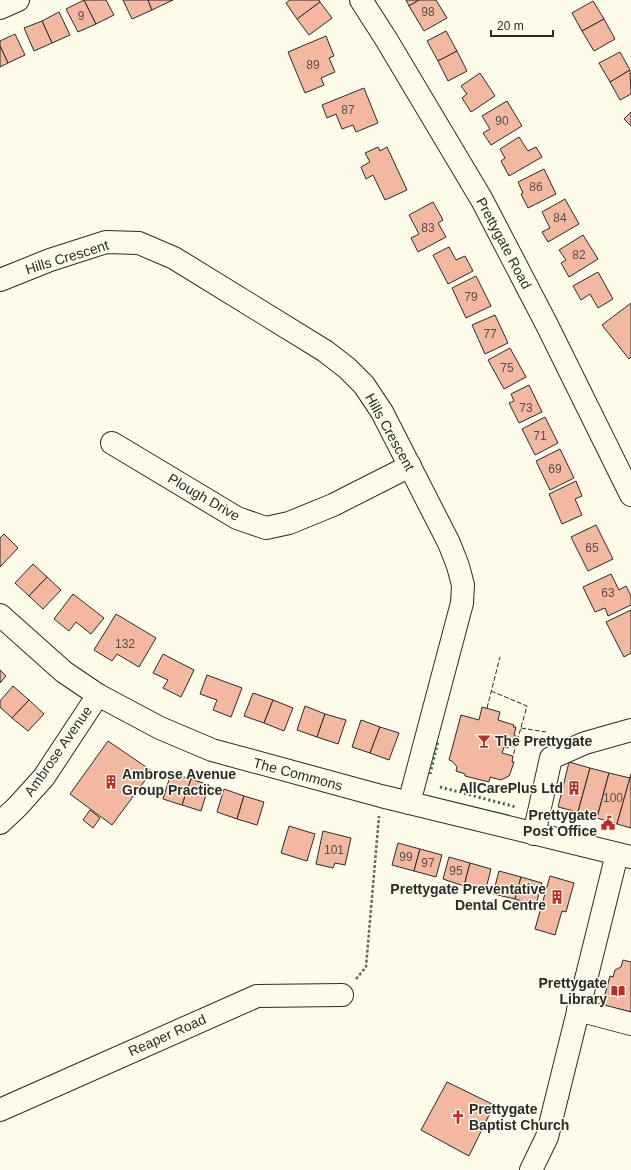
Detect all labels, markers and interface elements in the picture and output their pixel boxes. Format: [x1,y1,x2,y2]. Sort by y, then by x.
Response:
house number: 98 [421,5,435,19]
house number: 9 [78,9,85,23]
scale bar [491,12,553,38]
text: 20 m [497,19,524,33]
house number: 89 [306,58,320,72]
house number: 87 [341,103,355,117]
house number: 90 [495,114,509,128]
house number: 86 [529,180,543,194]
street label: Prettygate Road [473,195,535,291]
house number: 84 [553,211,567,225]
house number: 83 [421,221,435,235]
street label: Hills Crescent [23,237,111,277]
house number: 82 [572,248,586,262]
house number: 79 [464,290,478,304]
house number: 77 [483,327,497,341]
house number: 75 [500,361,514,375]
street label: Hills Crescent [362,390,418,474]
house number: 73 [519,401,533,415]
house number: 71 [533,429,547,443]
house number: 69 [548,462,562,476]
street label: Plough Drive [165,470,243,524]
house number: 65 [585,541,599,555]
house number: 63 [601,586,615,600]
house number: 132 [115,637,135,651]
street label: Ambrose Avenue [21,703,95,799]
bar icon: The Prettygate [476,733,492,749]
place label: The Prettygate [495,733,592,749]
street label: The Commons [252,754,344,794]
place label: Ambrose Avenue Group Practice [122,766,236,798]
building icon: Ambrose Avenue Group Practice [103,774,119,790]
place label: AllCarePlus Ltd [459,780,563,796]
building icon: AllCarePlus Ltd [566,780,582,796]
house number: 100 [603,791,623,805]
place label: Prettygate Post Office [523,807,597,839]
public building icon: Prettygate Post Office [600,815,616,831]
house number: 101 [324,843,344,857]
house number: 99 [399,850,413,864]
house number: 97 [421,856,435,870]
house number: 95 [449,864,463,878]
place label: Prettygate Preventative Dental Centre [390,881,546,913]
building icon: Prettygate Preventative Dental Centre [549,889,565,905]
place label: Prettygate Library [539,975,607,1007]
library icon: Prettygate Library [610,983,626,999]
street label: Reaper Road [126,1011,208,1059]
place label: Prettygate Baptist Church [469,1101,569,1133]
church icon: Prettygate Baptist Church [450,1109,466,1125]

